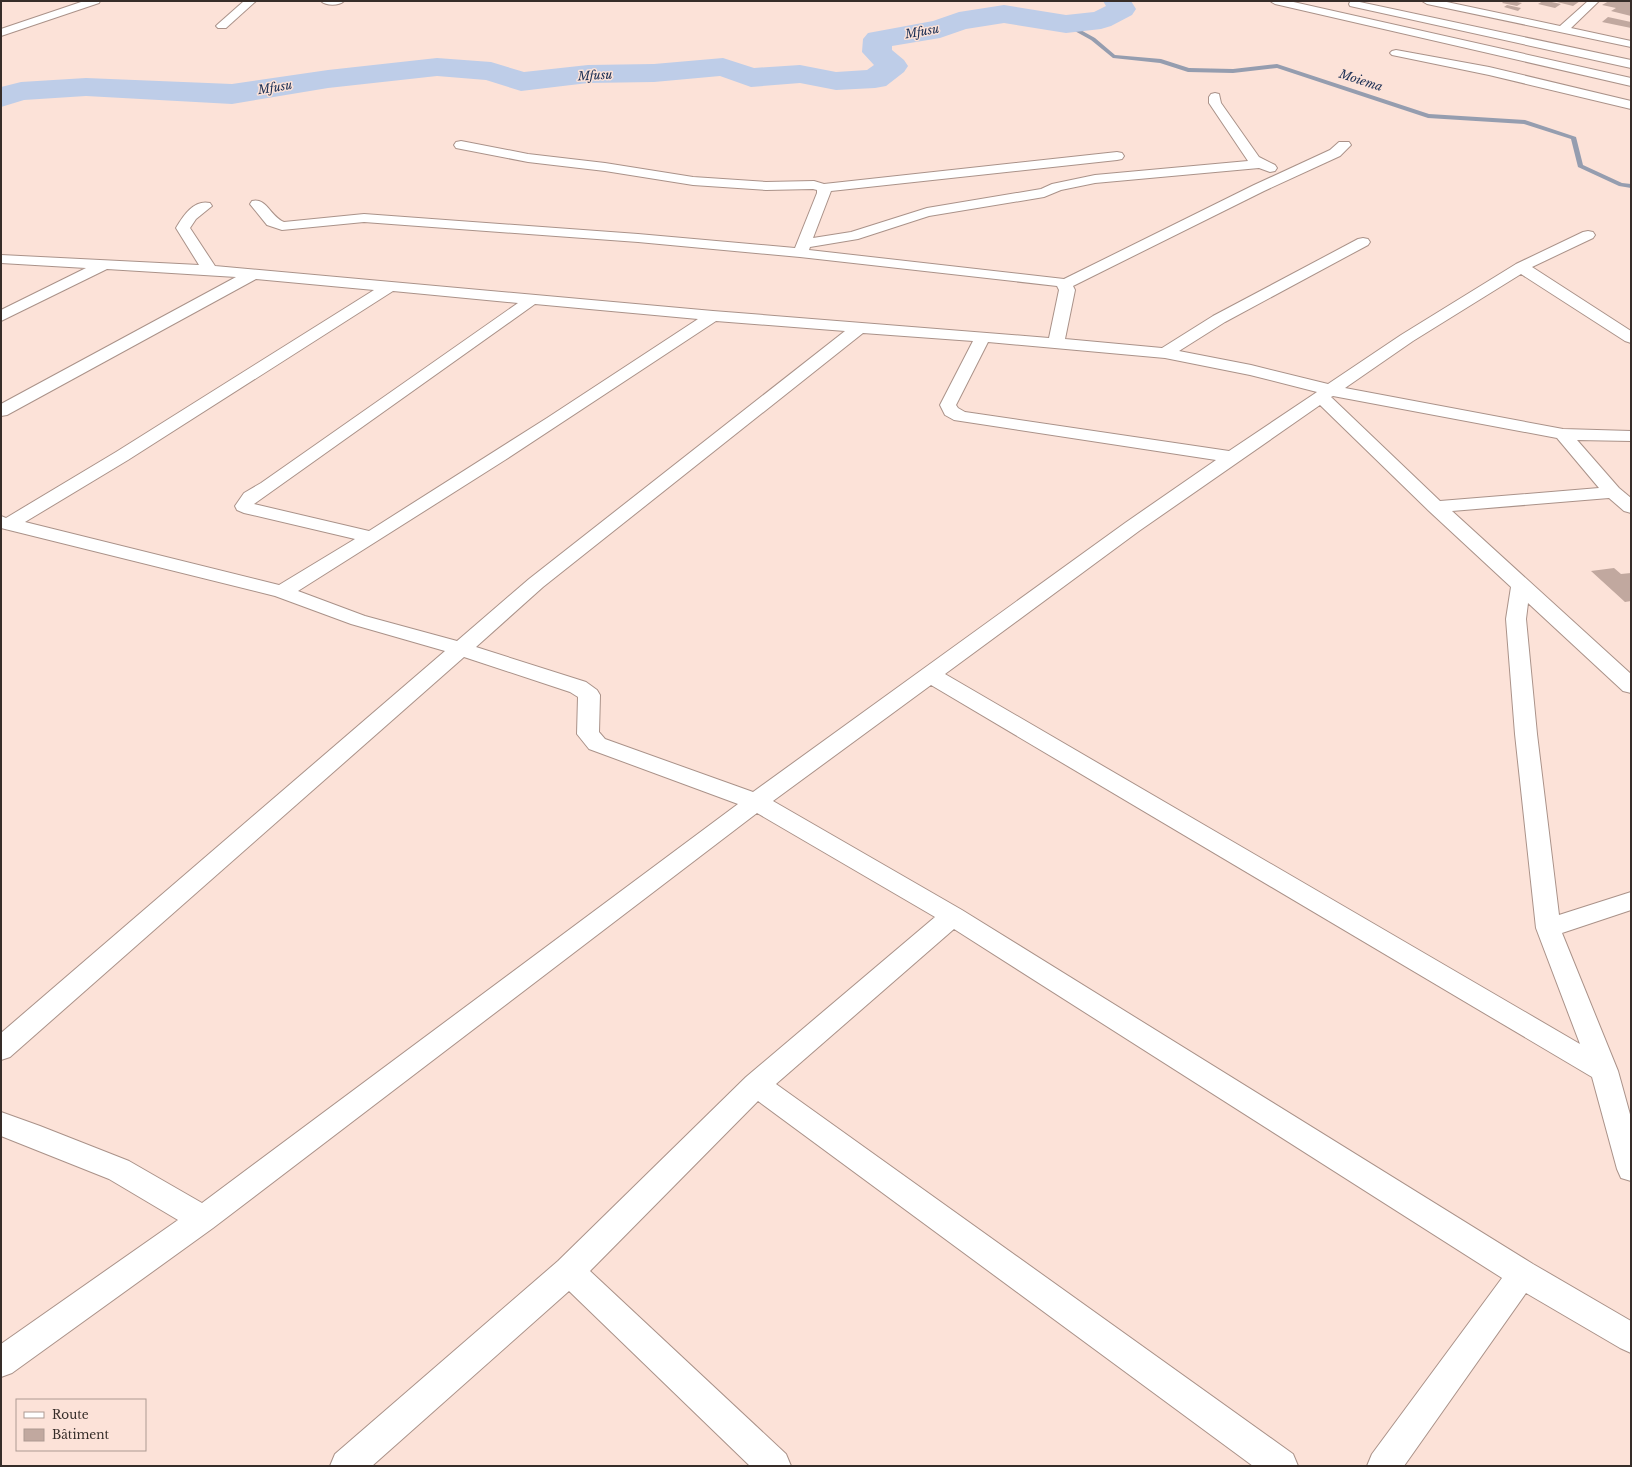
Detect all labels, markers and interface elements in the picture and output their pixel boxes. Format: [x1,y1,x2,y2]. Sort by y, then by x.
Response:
water label: Mfusu [903,21,940,42]
water label: Moiema [1336,66,1385,94]
water label: Mfusu [576,67,613,83]
water label: Mfusu [256,77,293,97]
legend [16,1399,146,1451]
text: Route [52,1407,89,1422]
text: Bâtiment [52,1427,110,1442]

